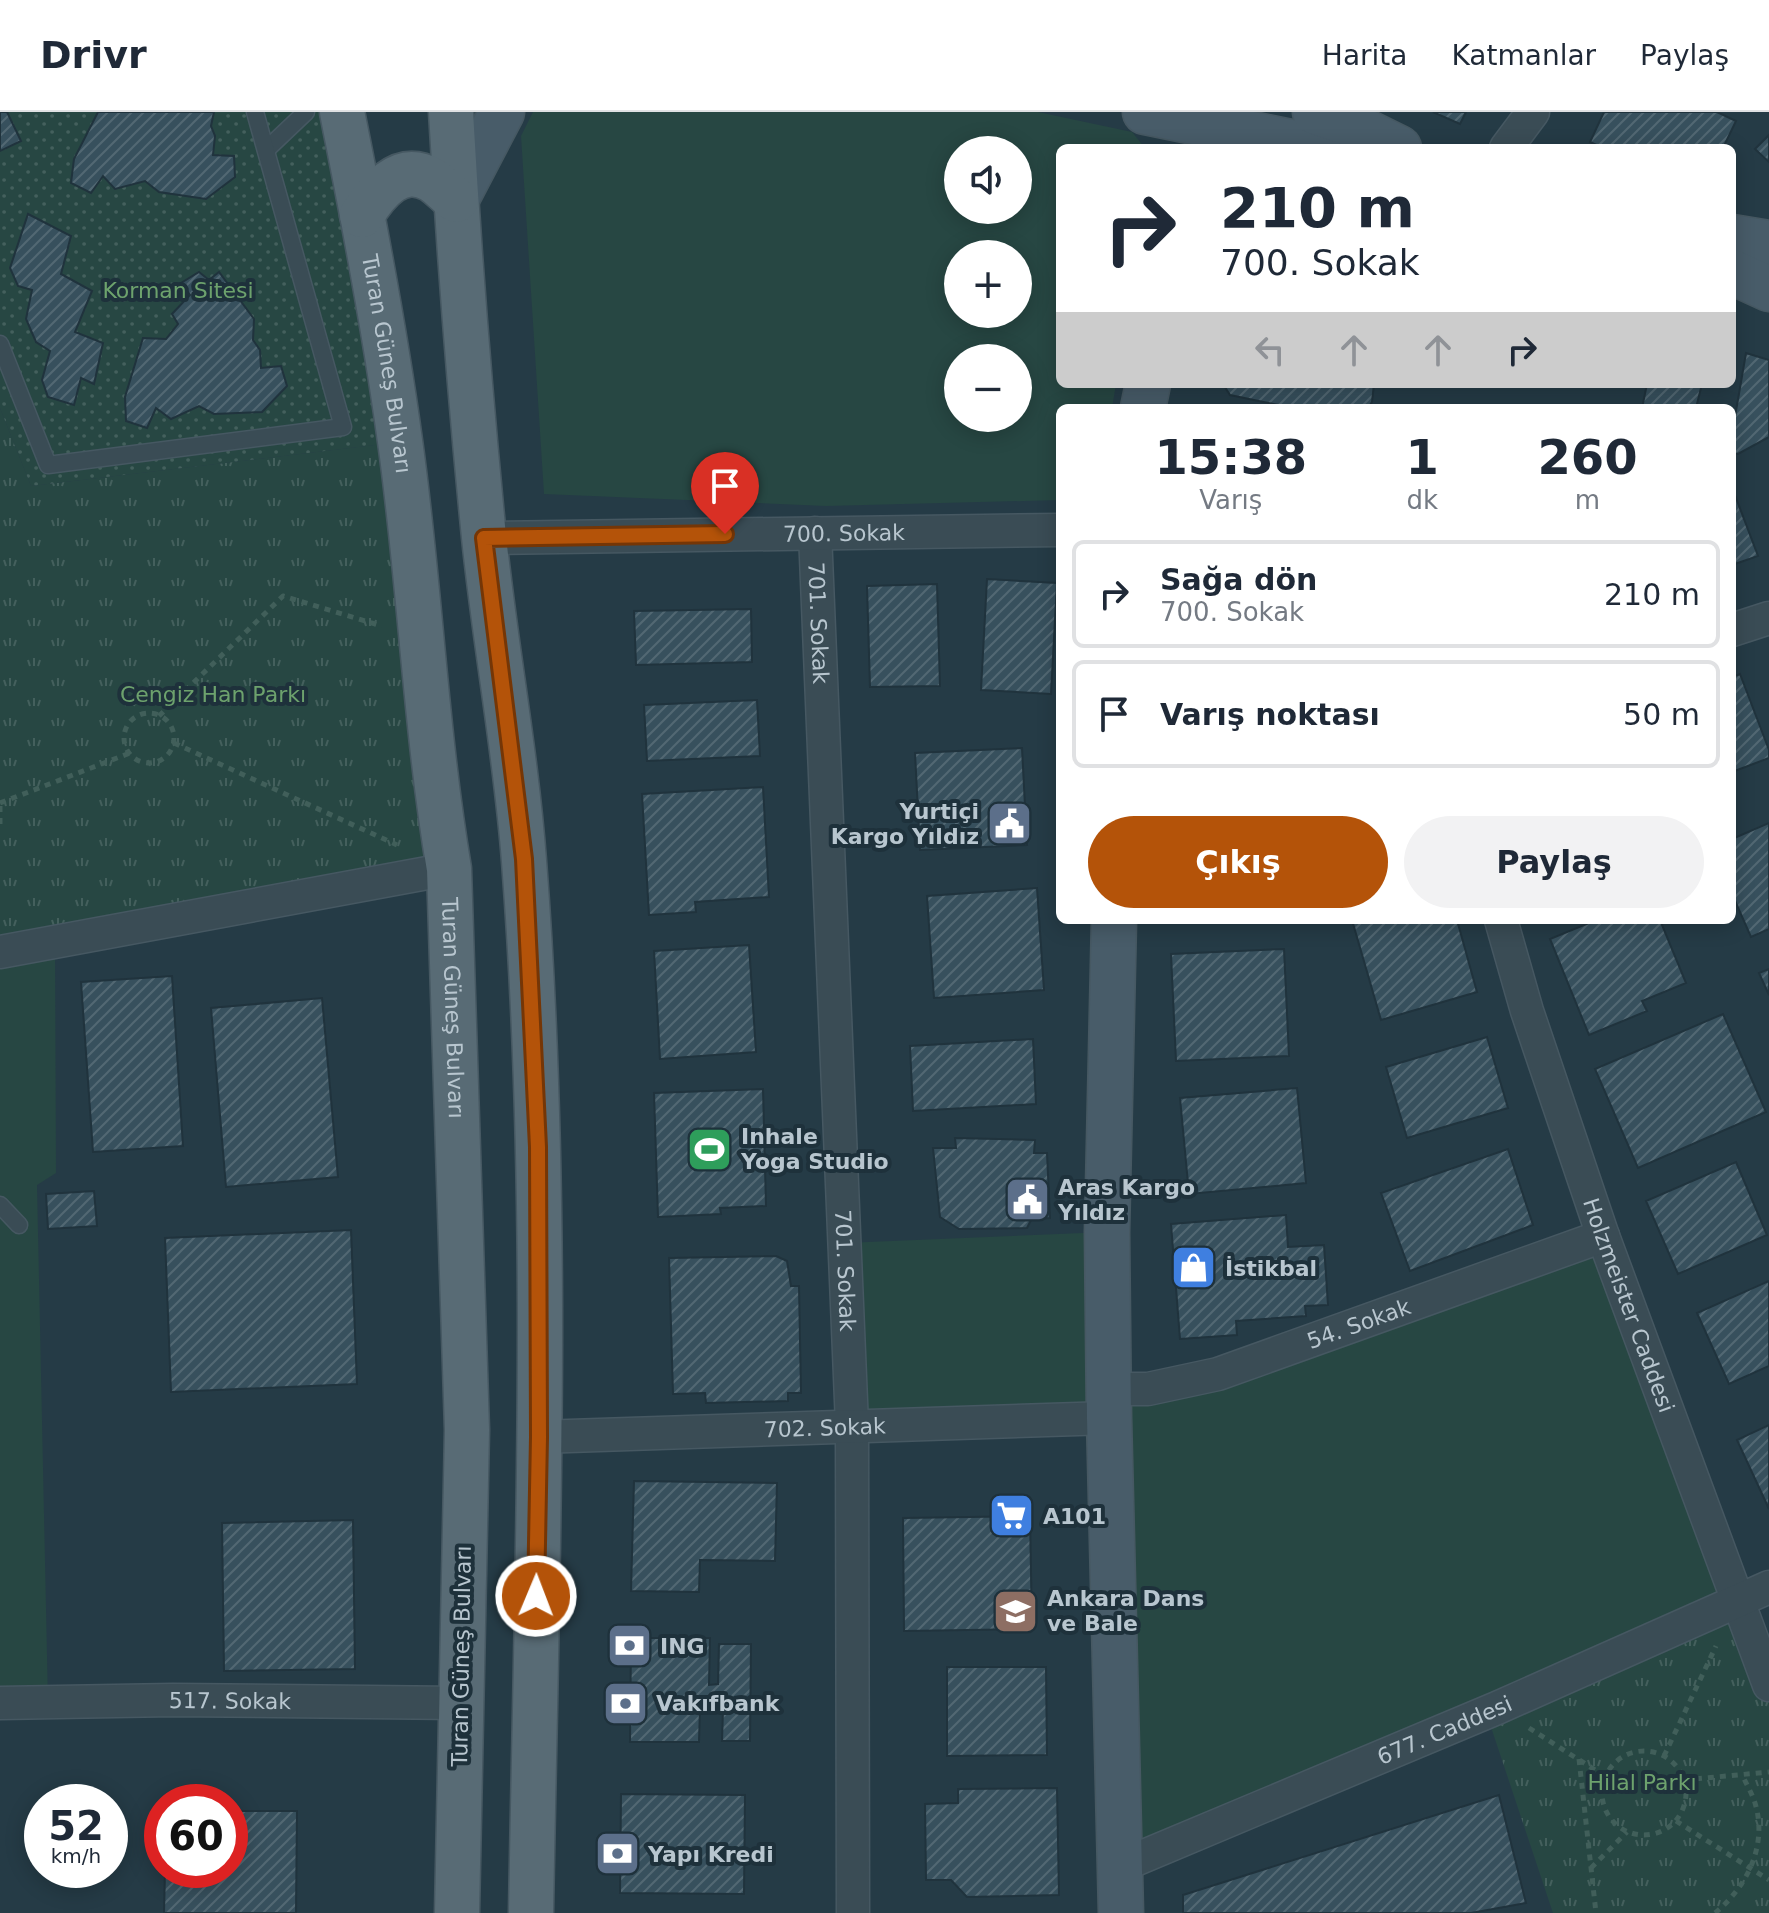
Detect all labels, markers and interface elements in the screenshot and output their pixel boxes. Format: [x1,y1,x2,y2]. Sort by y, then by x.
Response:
text: Drivr [40,33,147,77]
text: Harita [1322,39,1407,72]
text: Katmanlar [1451,39,1596,72]
text: Paylaş [1640,39,1729,72]
map controls [944,136,1032,432]
button: sound [944,136,1032,224]
text: 210 m [1220,175,1415,240]
icon: right [1088,176,1192,280]
button: + [944,240,1032,328]
text: 700. Sokak [1220,242,1420,283]
street label: Turan Güneş Bulvarı [357,251,416,475]
park label: Korman Sitesi [102,278,254,303]
icon: left [1248,328,1292,372]
icon: ahead [1332,328,1376,372]
icon: ahead [1416,328,1460,372]
icon: right [1500,328,1544,372]
button: − [944,344,1032,432]
text: 15:38 [1154,429,1307,485]
text: 1 [1406,429,1439,485]
text: 260 [1537,429,1638,485]
pin [691,452,759,534]
icon: arrive [703,464,747,508]
text: Varış [1199,485,1262,515]
text: dk [1407,485,1438,515]
text: m [1575,485,1600,515]
street label: 700. Sokak [783,520,905,547]
street label: 701. Sokak [803,561,833,685]
text: Sağa dön [1160,562,1317,597]
icon: right [1092,572,1136,616]
text: 210 m [1604,577,1700,612]
text: 700. Sokak [1160,597,1304,627]
park label: Cengiz Han Parkı [120,682,306,707]
icon: arrive [1092,692,1136,736]
text: Varış noktası [1160,697,1380,732]
text: 50 m [1623,697,1700,732]
place label: Yurtiçi Kargo Yıldız [831,799,979,849]
public building icon: Yurtiçi Kargo Yıldız [986,800,1034,848]
button: Çıkış [1088,816,1388,908]
button: Paylaş [1404,816,1704,908]
street label: Turan Güneş Bulvarı [437,896,469,1119]
place label: Inhale Yoga Studio [740,1124,889,1174]
sports icon: Inhale Yoga Studio [686,1125,734,1173]
place label: Aras Kargo Yıldız [1057,1175,1195,1225]
public building icon: Aras Kargo Yıldız [1003,1176,1051,1224]
street label: Holzmeister Caddesi [1578,1195,1679,1416]
street label: 701. Sokak [830,1209,860,1332]
shop icon: İstikbal [1170,1244,1218,1292]
place label: İstikbal [1225,1256,1317,1281]
street label: 54. Sokak [1304,1294,1414,1354]
street label: 702. Sokak [763,1413,887,1442]
supermarket icon: A101 [988,1492,1036,1540]
place label: A101 [1043,1504,1106,1529]
street label: Turan Güneş Bulvarı [447,1545,476,1768]
position arrow [494,1554,578,1638]
place label: Ankara Dans ve Bale [1047,1586,1204,1636]
school or university icon: Ankara Dans ve Bale [992,1587,1040,1635]
bank icon: ING [605,1622,653,1670]
place label: ING [660,1634,705,1659]
bank icon: Vakıfbank [601,1679,649,1727]
street label: 517. Sokak [169,1688,291,1714]
place label: Vakıfbank [656,1691,781,1716]
street label: 677. Caddesi [1373,1691,1516,1770]
park label: Hilal Parkı [1587,1770,1697,1795]
speed limit sign: 60 [144,1784,248,1888]
text: 52 [48,1803,104,1849]
bank icon: Yapı Kredi [593,1830,641,1878]
place label: Yapı Kredi [647,1842,774,1867]
text: km/h [51,1844,101,1868]

